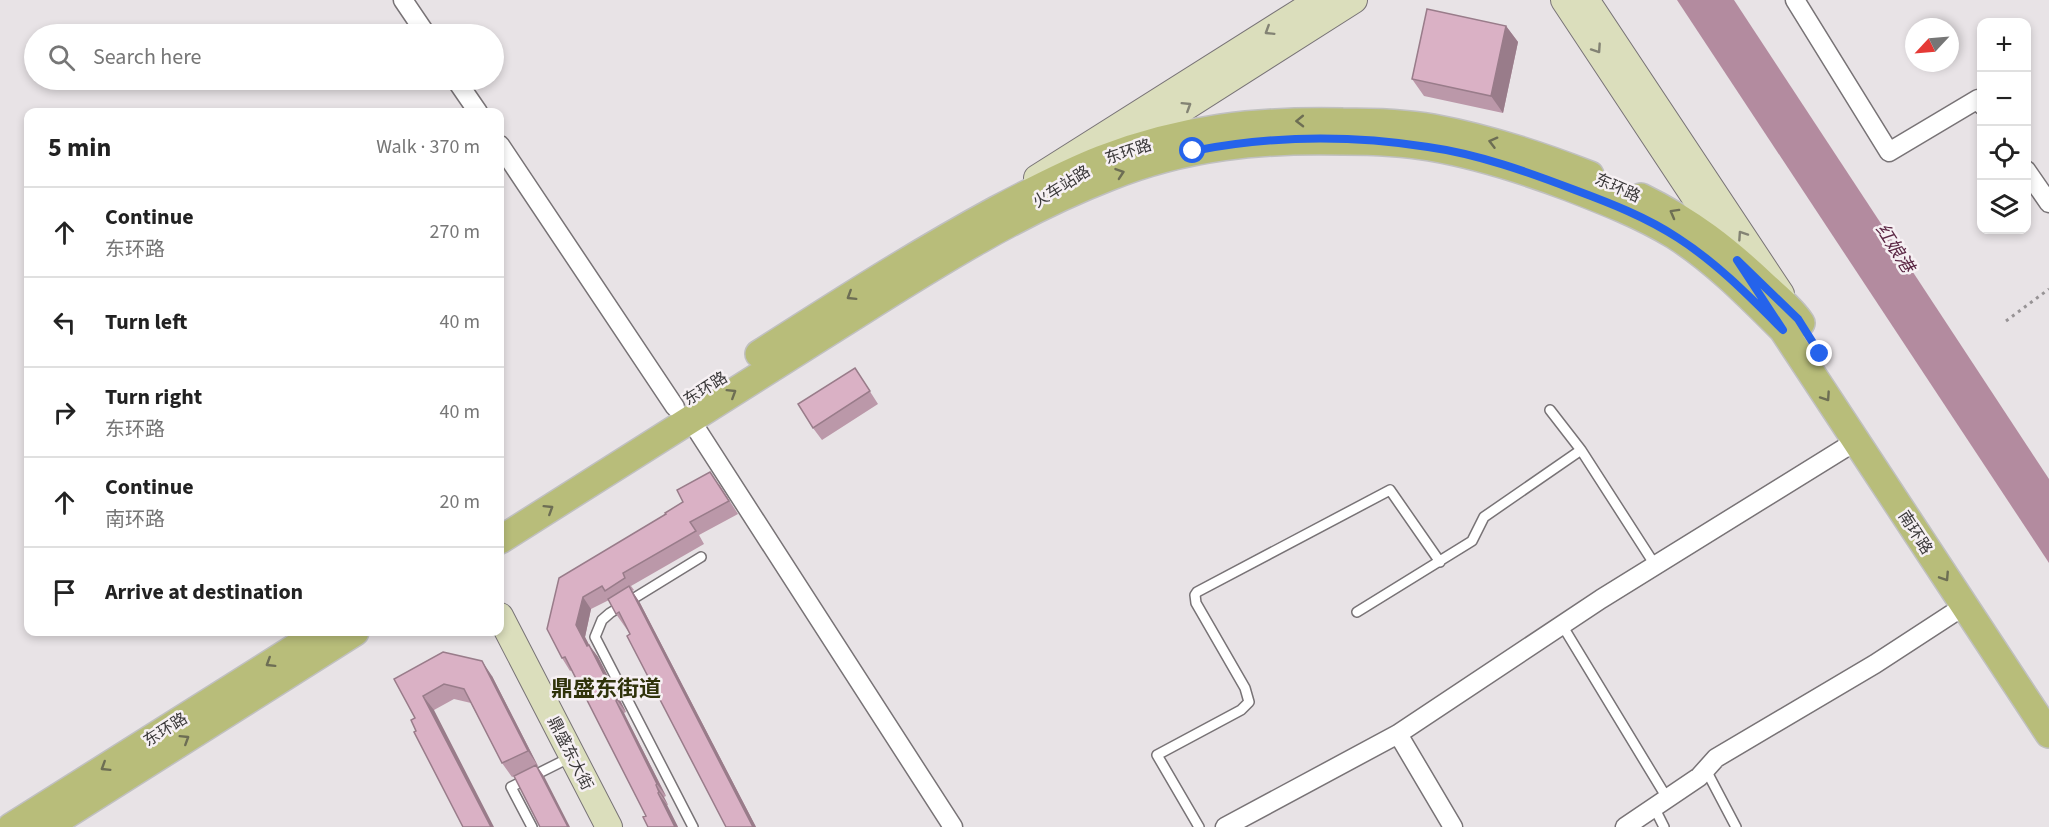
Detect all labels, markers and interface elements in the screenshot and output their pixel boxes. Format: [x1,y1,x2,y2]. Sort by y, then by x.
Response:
north arrow [1905,18,1959,72]
map controls [1977,18,2031,234]
button: + [1977,18,2031,72]
search box [24,24,504,90]
one-way arrow [1265,24,1275,36]
icon: search [45,41,78,74]
text: Search here [93,41,201,73]
one-way arrow [1589,42,1600,53]
button: − [1977,72,2031,126]
one-way arrow [1180,102,1191,113]
one-way arrow [1295,115,1304,127]
button: locate [1977,126,2031,180]
text: 5 min [48,129,111,166]
text: Walk · 370 m [376,133,480,161]
street label: 东环路 [1102,134,1155,170]
route start [1179,137,1205,163]
one-way arrow [1488,137,1499,149]
street label: 火车站路 [1029,161,1095,213]
one-way arrow [1114,167,1124,180]
street label: 东环路 [1591,168,1644,208]
button: layers [1977,180,2031,234]
text: Continue [105,201,194,233]
one-way arrow [1670,209,1680,221]
icon: ahead [48,216,81,249]
text: 270 m [430,218,480,246]
water label: 红娘港 [1869,219,1921,280]
one-way arrow [1738,231,1750,241]
text: 东环路 [105,236,165,264]
one-way arrow [847,288,857,300]
icon: left [48,306,81,339]
text: Turn left [105,306,187,338]
text: 40 m [440,308,480,336]
route end [1806,340,1832,366]
street label: 东环路 [679,367,732,411]
text: Turn right [105,381,202,413]
one-way arrow [725,390,736,401]
one-way arrow [1819,390,1830,401]
icon: right [48,396,81,429]
text: 40 m [440,398,480,426]
text: 东环路 [105,416,165,444]
text: Continue [105,471,194,503]
icon: ahead [48,486,81,519]
text: 20 m [440,488,480,516]
one-way arrow [543,504,553,516]
text: 南环路 [105,506,165,534]
street label: 南环路 [1893,506,1937,559]
one-way arrow [1938,571,1950,581]
icon: arrive [48,576,81,609]
text: Arrive at destination [105,576,303,608]
one-way arrow [266,655,276,667]
district label: 鼎盛东街道 [551,673,661,705]
street label: 东环路 [139,708,192,752]
street label: 鼎盛东大街 [542,713,598,794]
one-way arrow [179,735,189,747]
one-way arrow [101,760,112,771]

